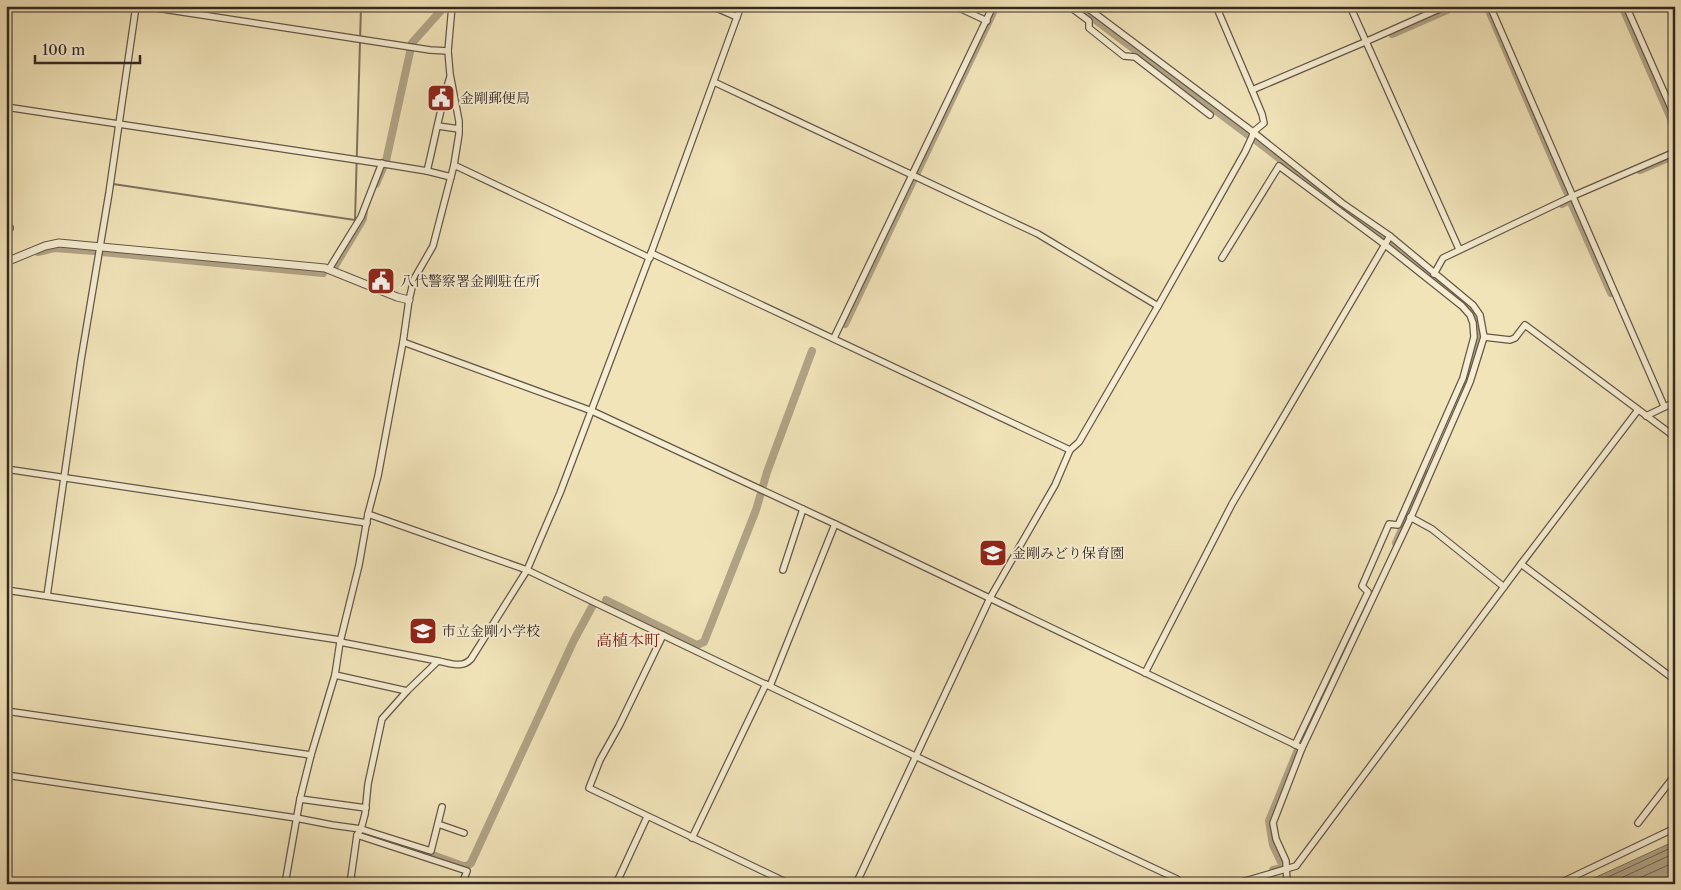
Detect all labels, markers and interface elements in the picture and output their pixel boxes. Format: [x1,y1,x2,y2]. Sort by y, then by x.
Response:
scale bar [35,32,140,64]
text: 100 m [42,40,85,59]
public building icon: 金剛郵便局 [426,83,456,113]
place label: 金剛郵便局 [460,89,530,107]
public building icon: 八代警察署金剛駐在所 [366,266,396,296]
place label: 八代警察署金剛駐在所 [400,272,540,290]
school or university icon: 金剛みどり保育園 [978,538,1008,568]
place label: 金剛みどり保育園 [1012,544,1124,562]
school or university icon: 市立金剛小学校 [408,616,438,646]
place label: 市立金剛小学校 [442,622,540,640]
district label: 高植本町 [596,630,660,650]

